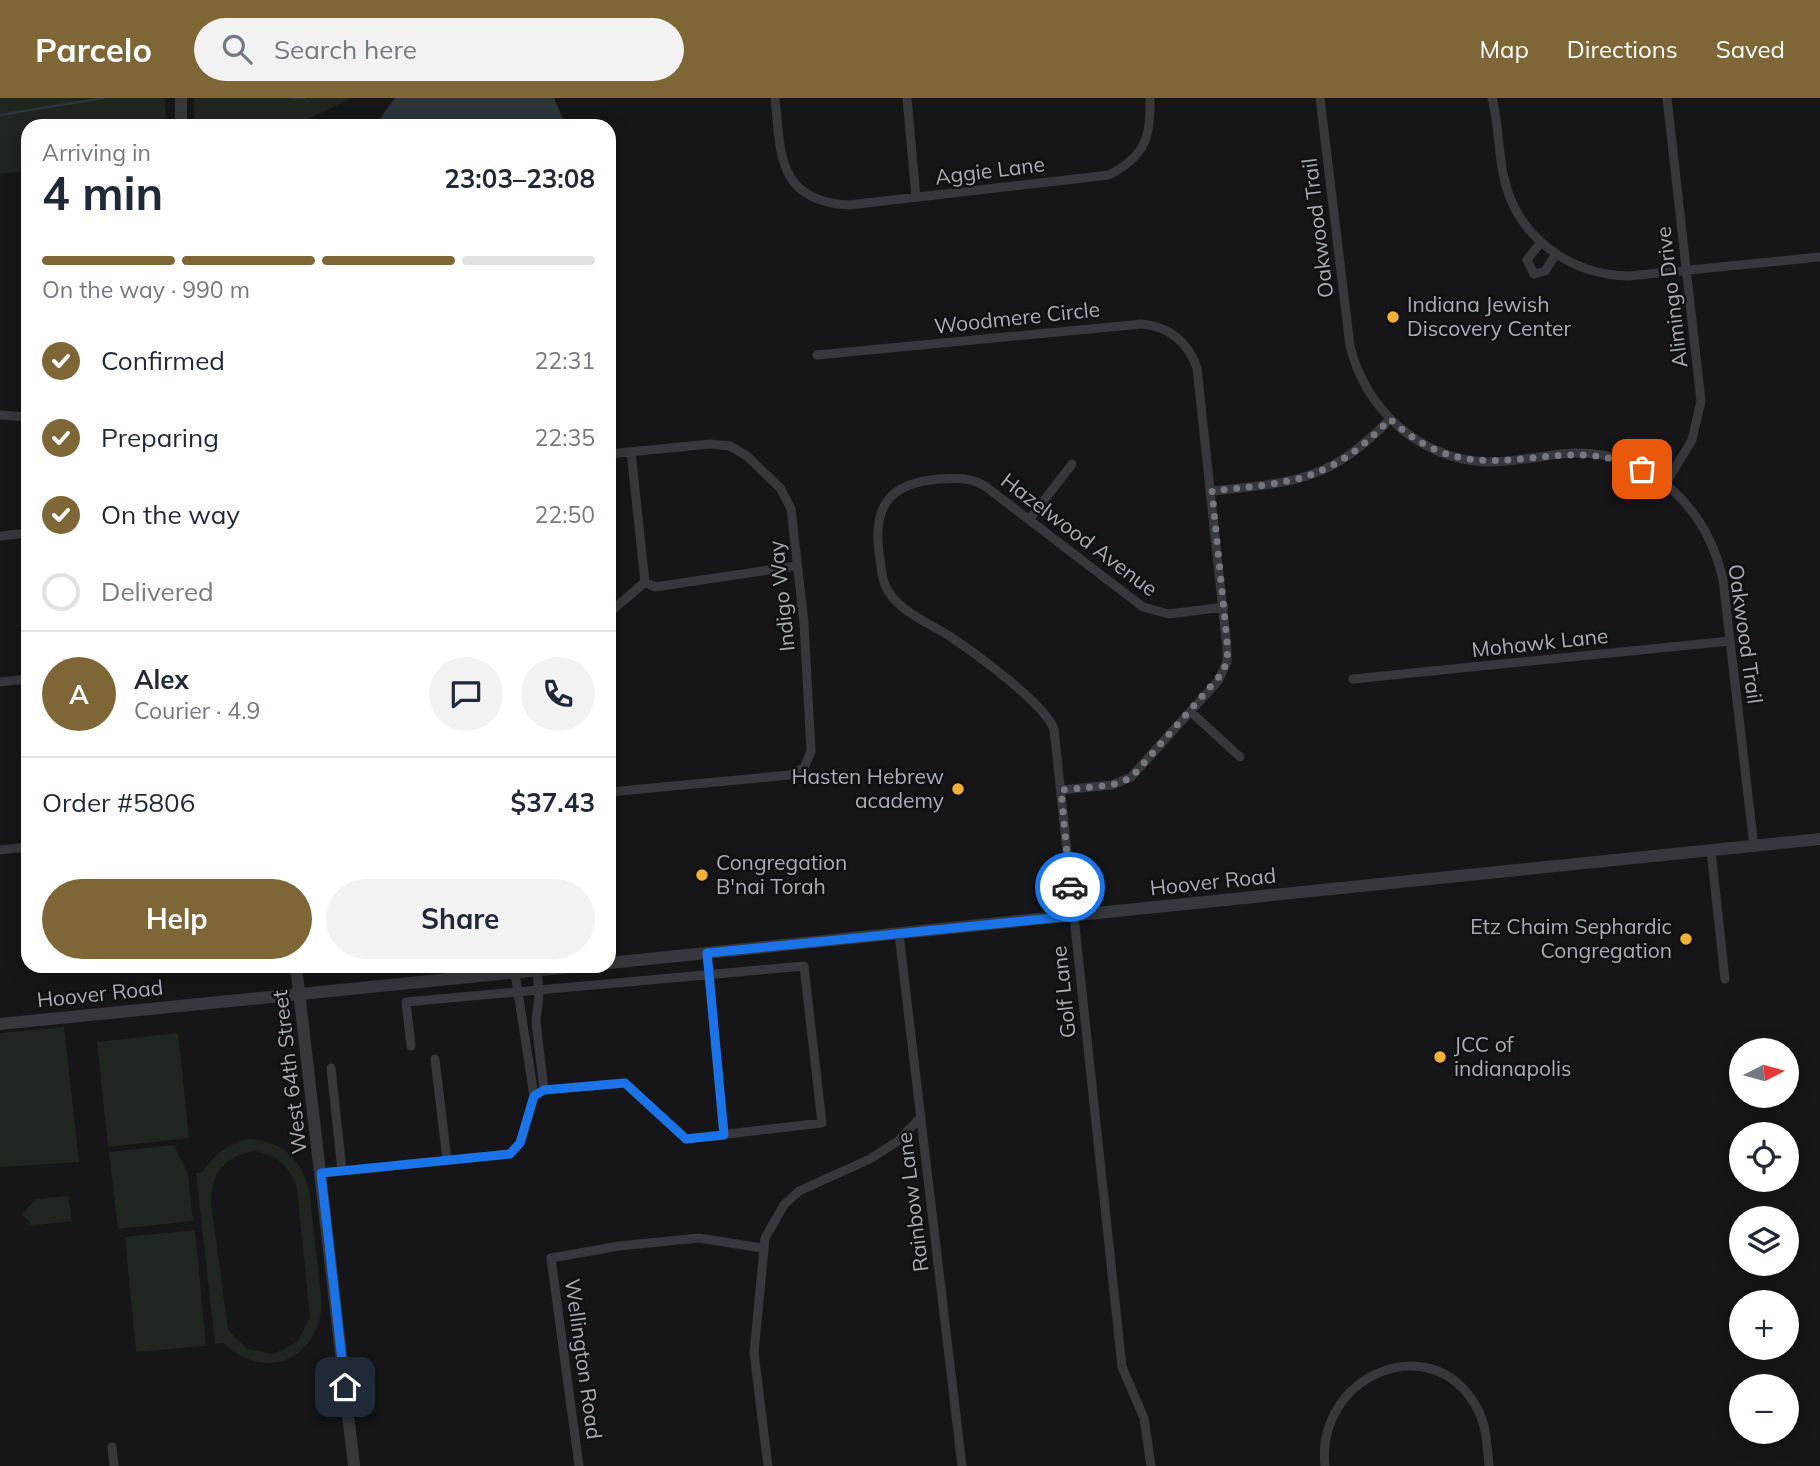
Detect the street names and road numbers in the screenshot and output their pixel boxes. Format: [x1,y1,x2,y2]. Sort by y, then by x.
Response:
street label: Aggie Lane [934,150,1046,190]
street label: Oakwood Trail [1296,157,1338,300]
street label: Alimingo Drive [1649,225,1693,369]
street label: Woodmere Circle [933,295,1101,339]
street label: Hazelwood Avenue [996,467,1163,601]
street label: Indigo Way [762,539,800,653]
street label: Oakwood Trail [1723,562,1769,705]
street label: Mohawk Lane [1470,622,1609,662]
street label: Hoover Road [1148,861,1277,901]
street label: Golf Lane [1045,945,1081,1040]
street label: Hoover Road [35,973,164,1013]
street label: West 64th Street [266,989,312,1156]
street label: Rainbow Lane [891,1131,933,1273]
street label: Wellington Road [560,1277,608,1441]

